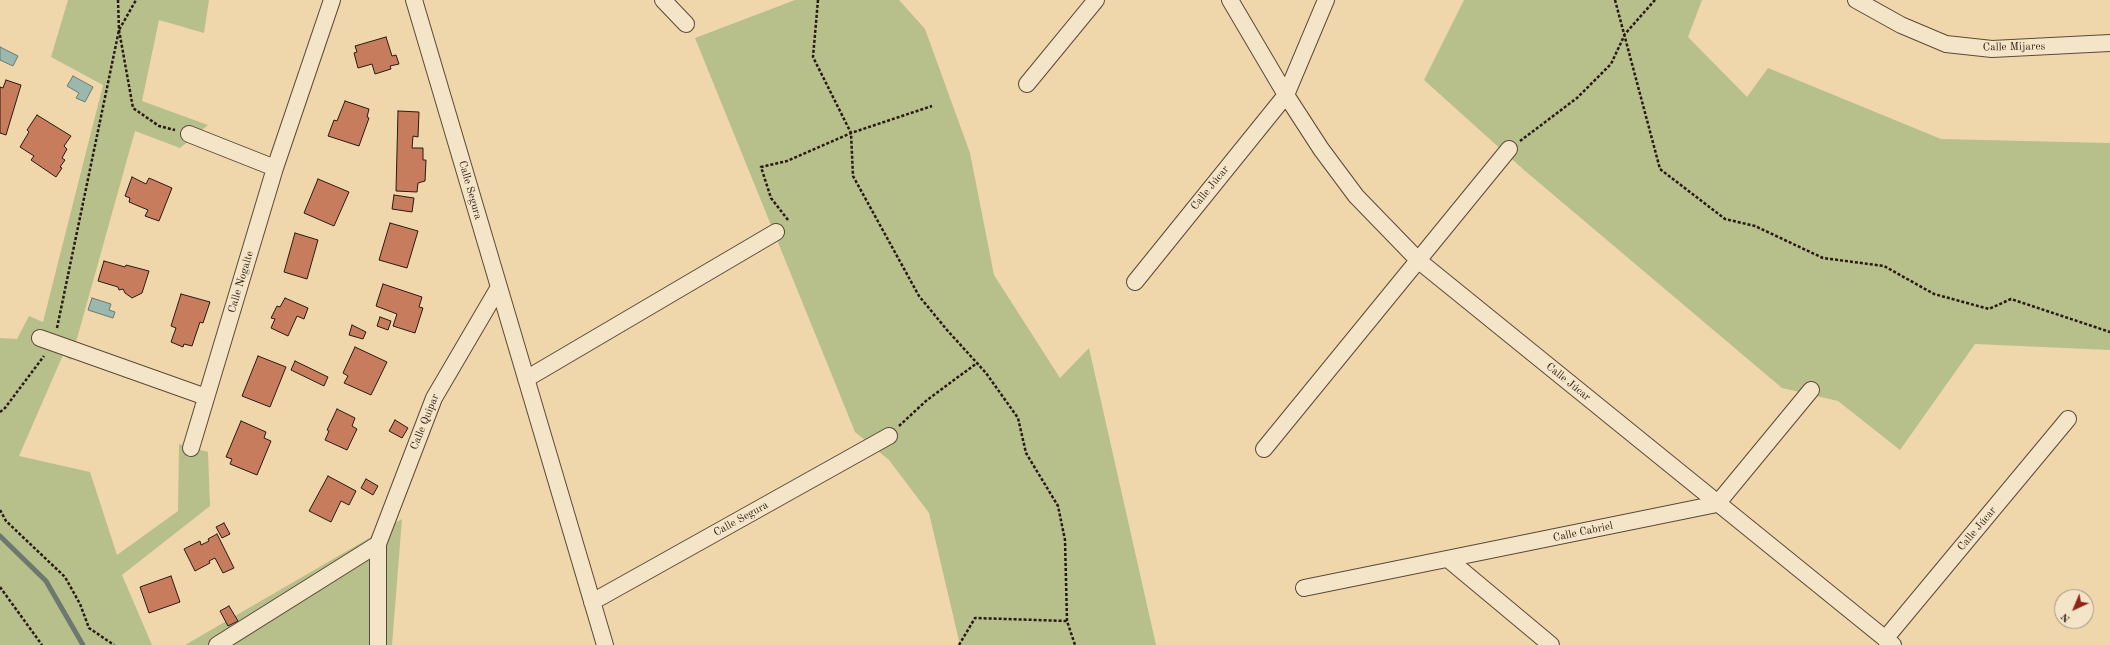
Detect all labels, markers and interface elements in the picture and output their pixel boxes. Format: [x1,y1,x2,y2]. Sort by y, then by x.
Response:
street label: Calle Mijares [1983,40,2045,54]
street label: Calle Segura [455,159,485,221]
street label: Calle Júcar [1188,163,1232,213]
street label: Calle Nogalte [225,249,257,315]
street label: Calle Júcar [1543,360,1593,404]
street label: Calle Quipar [408,392,442,452]
street label: Calle Segura [711,499,771,539]
street label: Calle Júcar [1955,504,1999,554]
street label: Calle Cabriel [1552,519,1614,545]
north arrow [2054,589,2094,629]
text: N [2059,610,2073,624]

